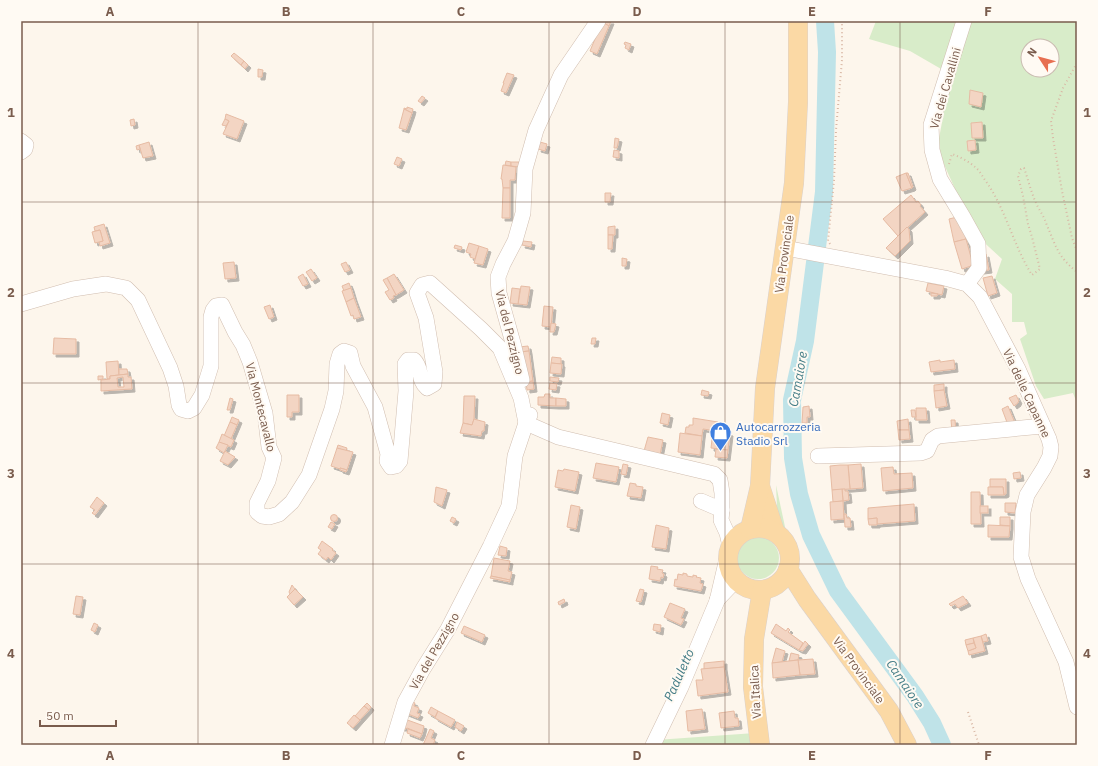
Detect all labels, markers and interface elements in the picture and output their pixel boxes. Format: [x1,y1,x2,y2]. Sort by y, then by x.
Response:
text: A [106,3,115,20]
text: B [282,3,291,20]
text: C [457,3,466,20]
text: D [632,3,642,20]
text: E [808,3,816,20]
text: F [984,3,992,20]
north arrow [1020,38,1060,78]
street label: Via dei Cavallini [926,45,964,131]
text: N [1024,45,1040,59]
text: 1 [7,104,15,121]
text: 1 [1083,104,1091,121]
street label: Via Provinciale [771,214,797,294]
text: 2 [7,284,15,301]
text: 2 [1083,284,1091,301]
street label: Via del Pezzigno [492,288,528,376]
street label: Via delle Capanne [1000,346,1054,440]
water label: Camaiore [785,350,811,408]
street label: Via Montecavallo [243,361,279,453]
place label: Autocarrozzeria Stadio Srl [736,419,821,448]
shop icon: Autocarrozzeria Stadio Srl [708,420,734,453]
text: 3 [7,465,15,482]
text: 3 [1083,465,1091,482]
street label: Via del Pezzigno [406,609,462,692]
street label: Via Provinciale [830,634,888,707]
text: 4 [7,645,15,662]
text: 4 [1083,645,1091,662]
water label: Paduletto [660,646,698,704]
water label: Camaiore [882,656,928,712]
street label: Via Italica [746,664,764,719]
scale bar [40,702,116,728]
text: 50 m [46,708,74,723]
text: A [106,747,115,764]
text: B [282,747,291,764]
text: C [457,747,466,764]
text: D [632,747,642,764]
text: E [808,747,816,764]
text: F [984,747,992,764]

